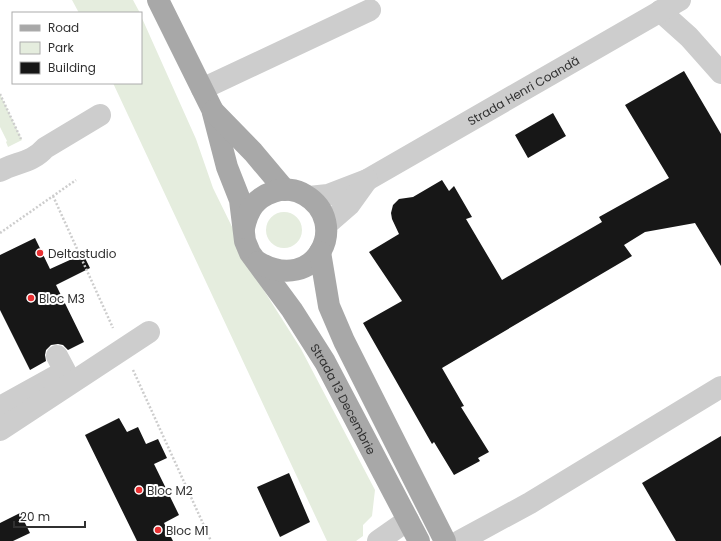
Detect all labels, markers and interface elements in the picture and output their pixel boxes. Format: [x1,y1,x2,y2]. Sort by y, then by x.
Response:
legend [12,12,142,84]
text: Road [48,19,79,36]
text: Park [48,39,75,56]
street label: Strada Henri Coandă [464,51,582,129]
text: Building [48,59,96,76]
place label: Deltastudio [48,245,117,262]
marker: Deltastudio [35,248,45,258]
place label: Bloc M3 [39,290,85,307]
marker: Bloc M3 [26,293,36,303]
street label: Strada 13 Decembrie [307,340,380,457]
place label: Bloc M2 [147,482,193,499]
marker: Bloc M2 [134,485,144,495]
scale bar [14,503,85,529]
text: 20 m [20,508,50,525]
place label: Bloc M1 [166,522,209,539]
marker: Bloc M1 [153,525,163,535]

